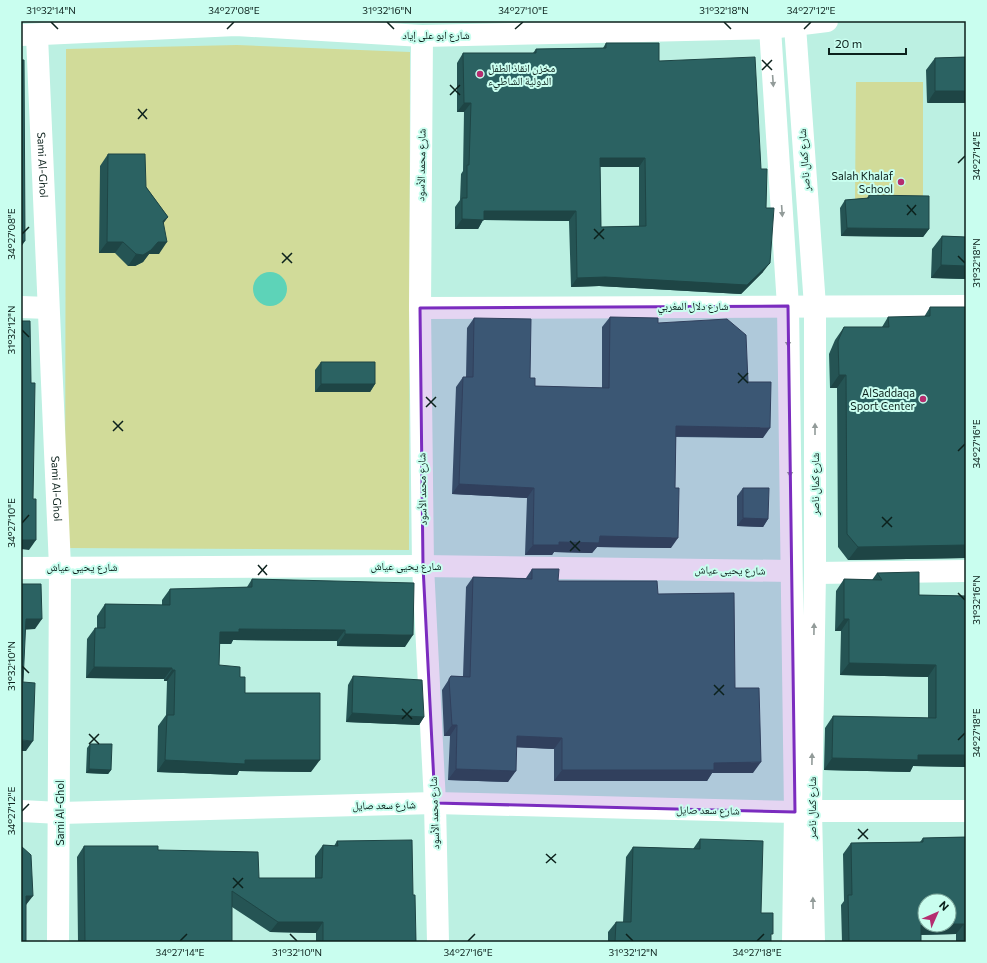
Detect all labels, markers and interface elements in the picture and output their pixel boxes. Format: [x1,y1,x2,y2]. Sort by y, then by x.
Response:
text: 31°32'14"N [26,4,76,16]
text: 34°27'08"E [208,4,260,16]
text: 31°32'16"N [362,4,412,16]
text: 34°27'10"E [498,4,548,16]
text: 31°32'18"N [699,4,749,16]
text: 34°27'12"E [787,4,835,16]
street label: شارع ابو على إياد [402,28,470,43]
scale bar [829,30,906,56]
text: 20 m [835,36,862,50]
place label: مخزن انقاذ الطفل الدولية الشاطيء [488,61,555,90]
marker: مخزن انقاذ الطفل الدولية الشاطيء [475,69,485,79]
one-way arrow [770,75,777,87]
street label: شارع كمال ناصر [795,128,813,193]
street label: شارع محمد الأسود [413,129,429,201]
text: 34°27'14"E [970,131,982,181]
street label: Sami Al-Ghol [35,132,51,198]
place label: Salah Khalaf School [832,169,894,195]
marker: Salah Khalaf School [896,177,906,187]
one-way arrow [778,205,785,217]
text: 34°27'08"E [5,208,17,260]
text: 31°32'18"N [970,238,982,288]
street label: شارع دلال المغربي [658,299,729,315]
text: 31°32'12"N [5,305,17,355]
one-way arrow [785,335,791,348]
place label: AlSaddaqa Sport Center [850,386,916,412]
marker: AlSaddaqa Sport Center [918,394,928,404]
text: 34°27'16"E [970,419,982,469]
one-way arrow [812,422,818,435]
street label: شارع محمد الأسود [414,453,430,525]
street label: شارع كمال ناصر [808,453,822,516]
street label: Sami Al-Ghol [49,456,65,522]
one-way arrow [786,465,793,477]
text: 34°27'10"E [5,498,17,548]
street label: شارع يحيى عياش [370,559,442,573]
street label: شارع يحيى عياش [46,560,118,574]
street label: شارع يحيى عياش [694,562,766,578]
text: 31°32'16"N [970,575,982,625]
one-way arrow [811,622,817,635]
text: 31°32'10"N [5,641,17,691]
text: 34°27'18"E [970,708,982,758]
one-way arrow [809,752,815,765]
street label: شارع محمد الأسود [426,777,442,849]
street label: شارع كمال ناصر [805,777,819,840]
street label: Sami Al-Ghol [53,780,66,846]
text: 34°27'12"E [5,787,17,835]
street label: شارع سعد صايل [352,797,416,813]
street label: شارع سعد صايل [676,802,740,818]
north arrow [917,893,957,933]
one-way arrow [810,896,816,909]
text: N [937,898,952,913]
text: 34°27'14"E [155,946,205,958]
text: 31°32'10"N [272,946,322,958]
text: 34°27'16"E [443,946,493,958]
text: 31°32'12"N [608,946,658,958]
text: 34°27'18"E [732,946,782,958]

